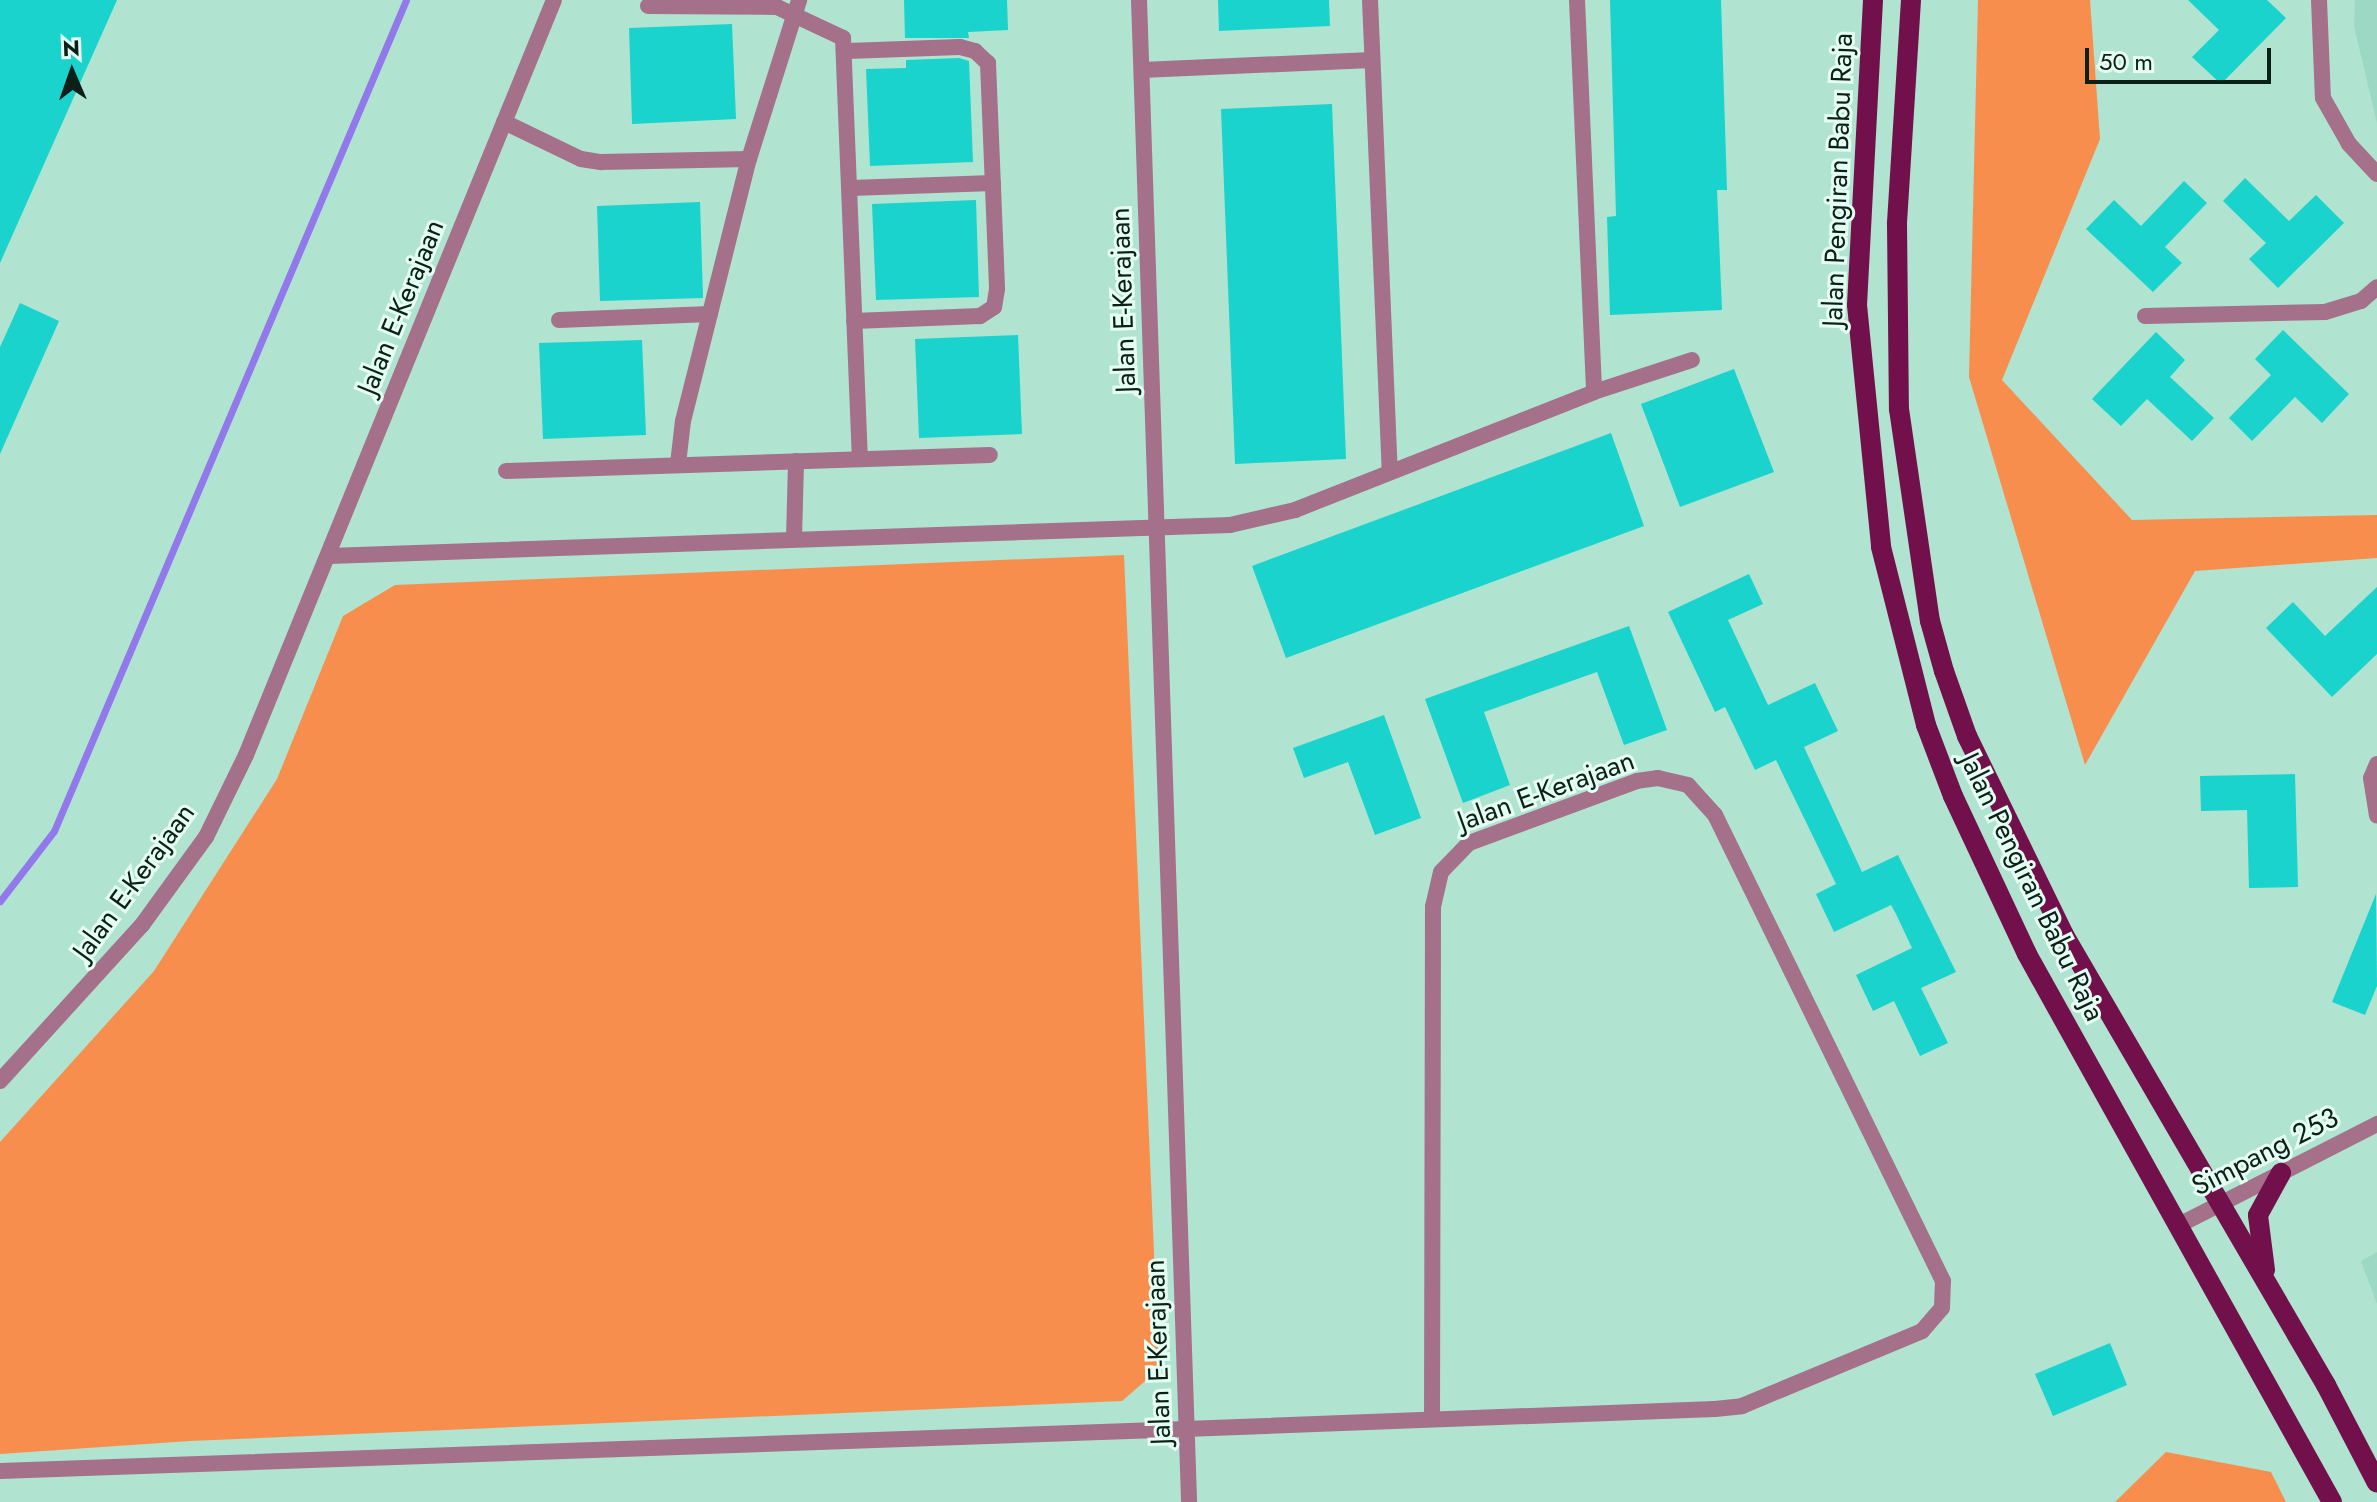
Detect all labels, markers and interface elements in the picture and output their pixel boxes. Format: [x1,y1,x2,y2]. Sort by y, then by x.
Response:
north arrow [32,32,112,112]
text: N [62,32,80,64]
scale bar [2089,32,2275,82]
street label: Jalan Pengiran Babu Raja [1816,33,1860,327]
text: 50 m [2099,44,2153,79]
street label: Jalan E-Kerajaan [1103,207,1143,393]
street label: Jalan E-Kerajaan [351,215,451,399]
street label: Jalan E-Kerajaan [1453,743,1639,839]
street label: Jalan Pengiran Babu Raja [1952,748,2112,1026]
street label: Jalan E-Kerajaan [66,797,202,967]
street label: Simpang 253 [2186,1101,2344,1203]
street label: Jalan E-Kerajaan [1138,1259,1178,1445]

